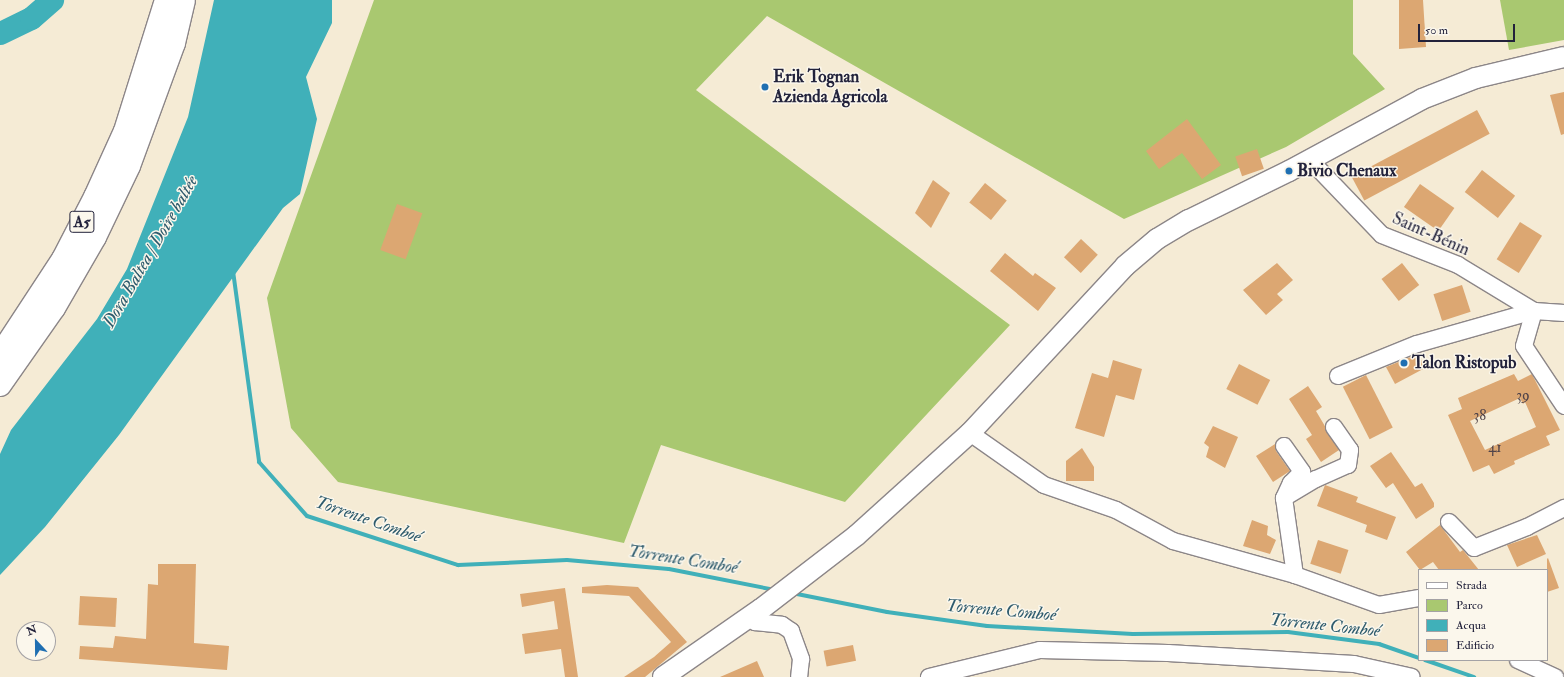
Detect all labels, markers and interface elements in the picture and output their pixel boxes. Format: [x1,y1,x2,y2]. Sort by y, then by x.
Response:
scale bar [1420,16,1517,42]
text: 50 m [1425,23,1448,38]
place label: Erik Tognan Azienda Agricola [773,67,887,107]
marker: Erik Tognan Azienda Agricola [760,82,770,92]
place label: Bivio Chenaux [1297,161,1397,181]
marker: Bivio Chenaux [1284,166,1294,176]
water label: Dora Baltea / Doire baltée [99,172,203,332]
road number: A5 [69,208,95,236]
street label: Saint-Bénin [1389,208,1473,260]
place label: Talon Ristopub [1412,353,1516,373]
marker: Talon Ristopub [1399,358,1409,368]
house number: 39 [1516,387,1530,405]
house number: 38 [1474,407,1486,425]
house number: 41 [1488,439,1502,457]
water label: Torrente Comboé [312,492,424,548]
water label: Torrente Comboé [627,541,739,579]
legend [1418,569,1548,661]
text: Strada [1456,578,1487,593]
water label: Torrente Comboé [945,595,1057,627]
text: Parco [1456,598,1483,613]
water label: Torrente Comboé [1269,609,1381,643]
text: Acqua [1456,618,1486,633]
north arrow [16,621,56,661]
text: N [25,622,39,638]
text: Edificio [1456,638,1494,653]

